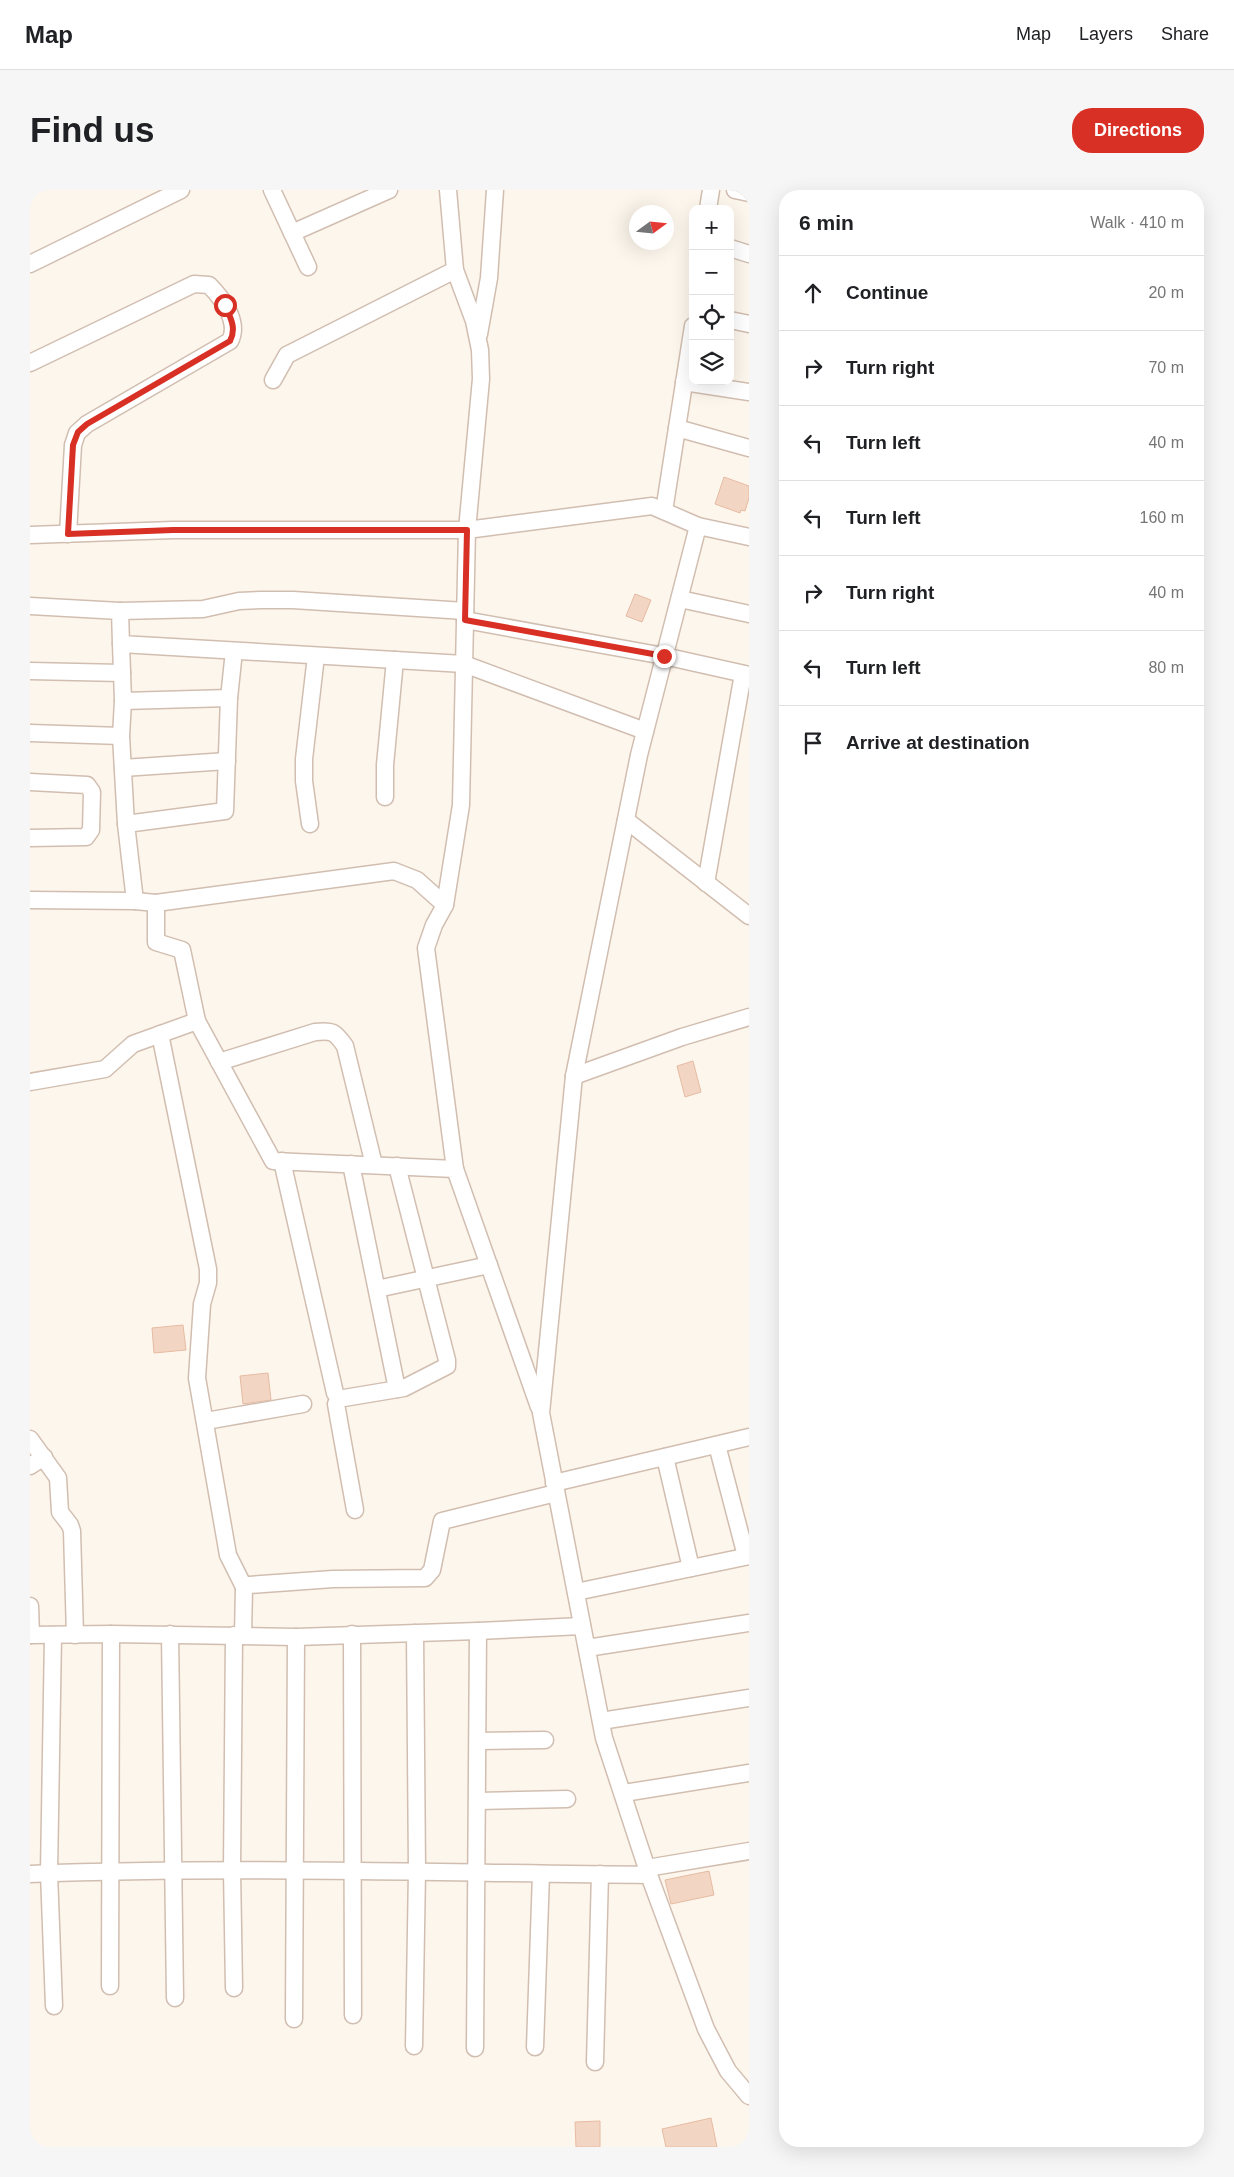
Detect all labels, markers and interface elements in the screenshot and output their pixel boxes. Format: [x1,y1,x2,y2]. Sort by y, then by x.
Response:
text: Map [25,21,73,48]
text: Map [1016,24,1051,44]
text: Layers [1079,24,1133,44]
text: Share [1161,24,1209,44]
button: Directions [1072,108,1204,153]
text: Find us [30,110,154,149]
north arrow [629,205,674,250]
map controls [689,205,734,385]
button: + [689,205,734,250]
text: 6 min [799,211,854,234]
text: Walk · 410 m [1090,214,1184,231]
button: − [689,250,734,295]
icon: ahead [799,279,827,307]
text: Continue [846,282,928,303]
text: 20 m [1148,284,1184,301]
route start [214,294,237,317]
button: locate [689,295,734,340]
button: layers [689,340,734,385]
icon: right [799,354,827,382]
text: Turn right [846,357,934,378]
text: 70 m [1148,359,1184,376]
icon: left [799,429,827,457]
text: Turn left [846,432,921,453]
text: 40 m [1148,434,1184,451]
icon: left [799,504,827,532]
text: Turn left [846,507,921,528]
text: 160 m [1140,509,1184,526]
icon: right [799,579,827,607]
text: Turn right [846,582,934,603]
text: 40 m [1148,584,1184,601]
route end [653,645,676,668]
icon: left [799,654,827,682]
text: Turn left [846,657,921,678]
text: 80 m [1148,659,1184,676]
icon: arrive [799,729,827,757]
text: Arrive at destination [846,732,1030,753]

